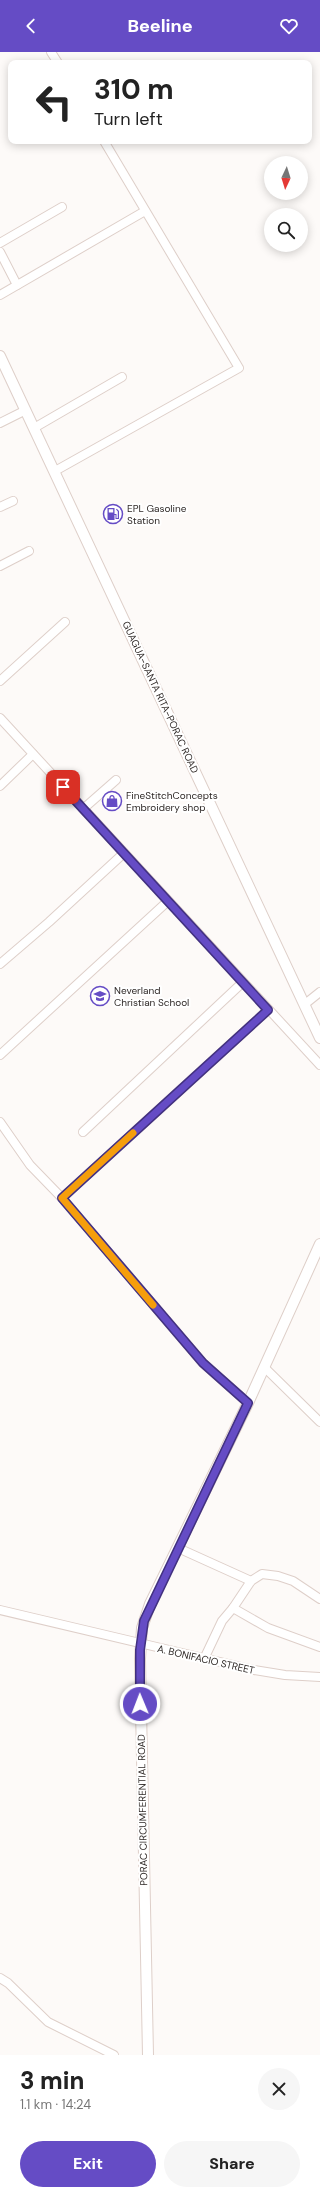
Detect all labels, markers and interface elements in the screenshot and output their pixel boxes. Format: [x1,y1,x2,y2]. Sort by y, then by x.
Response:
text: Beeline [127,14,193,38]
icon: back [20,15,42,37]
icon: heart [278,15,300,37]
text: 310 m [94,71,174,108]
icon: left [28,76,80,128]
text: Turn left [94,107,163,131]
north arrow [264,156,308,200]
map controls [264,156,308,252]
button: search [264,208,308,252]
place label: EPL Gasoline Station [127,502,187,527]
fuel station icon: EPL Gasoline Station [102,503,124,525]
street label: GUAGUA-SANTA RITA-PORAC ROAD [120,619,202,775]
pin [46,770,80,804]
icon: arrive [52,776,74,798]
place label: FineStitchConcepts Embroidery shop [126,789,218,814]
shop icon: FineStitchConcepts Embroidery shop [101,790,123,812]
place label: Neverland Christian School [114,984,189,1009]
school or university icon: Neverland Christian School [89,985,111,1007]
street label: A. BONIFACIO STREET [156,1642,256,1677]
position arrow [119,1683,161,1725]
street label: PORAC CIRCUMFERENTIAL ROAD [135,1734,150,1886]
text: 3 min [20,2065,84,2096]
button: close [258,2068,300,2110]
text: 1.1 km · 14:24 [20,2096,91,2113]
button: Exit [20,2141,156,2187]
button: Share [164,2141,300,2187]

